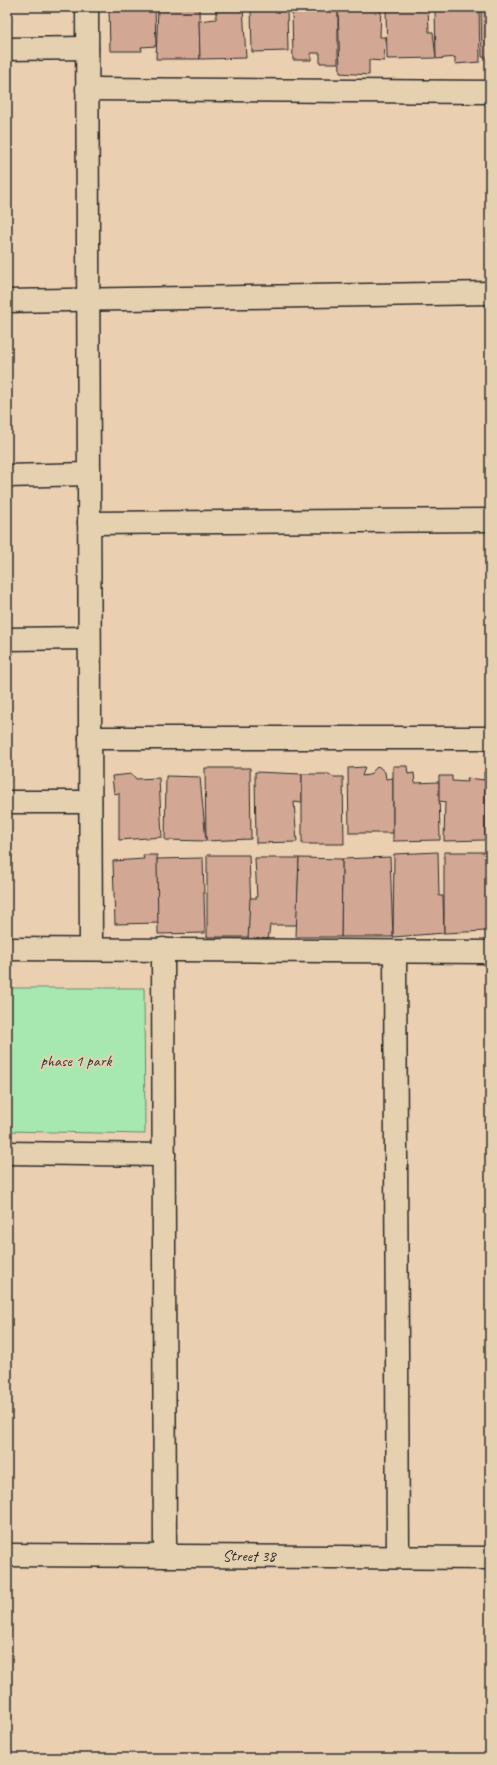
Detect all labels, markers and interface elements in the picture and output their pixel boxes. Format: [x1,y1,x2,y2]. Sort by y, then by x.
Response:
park label: phase 1 park [41,1051,112,1071]
street label: Street 38 [222,1546,277,1566]

